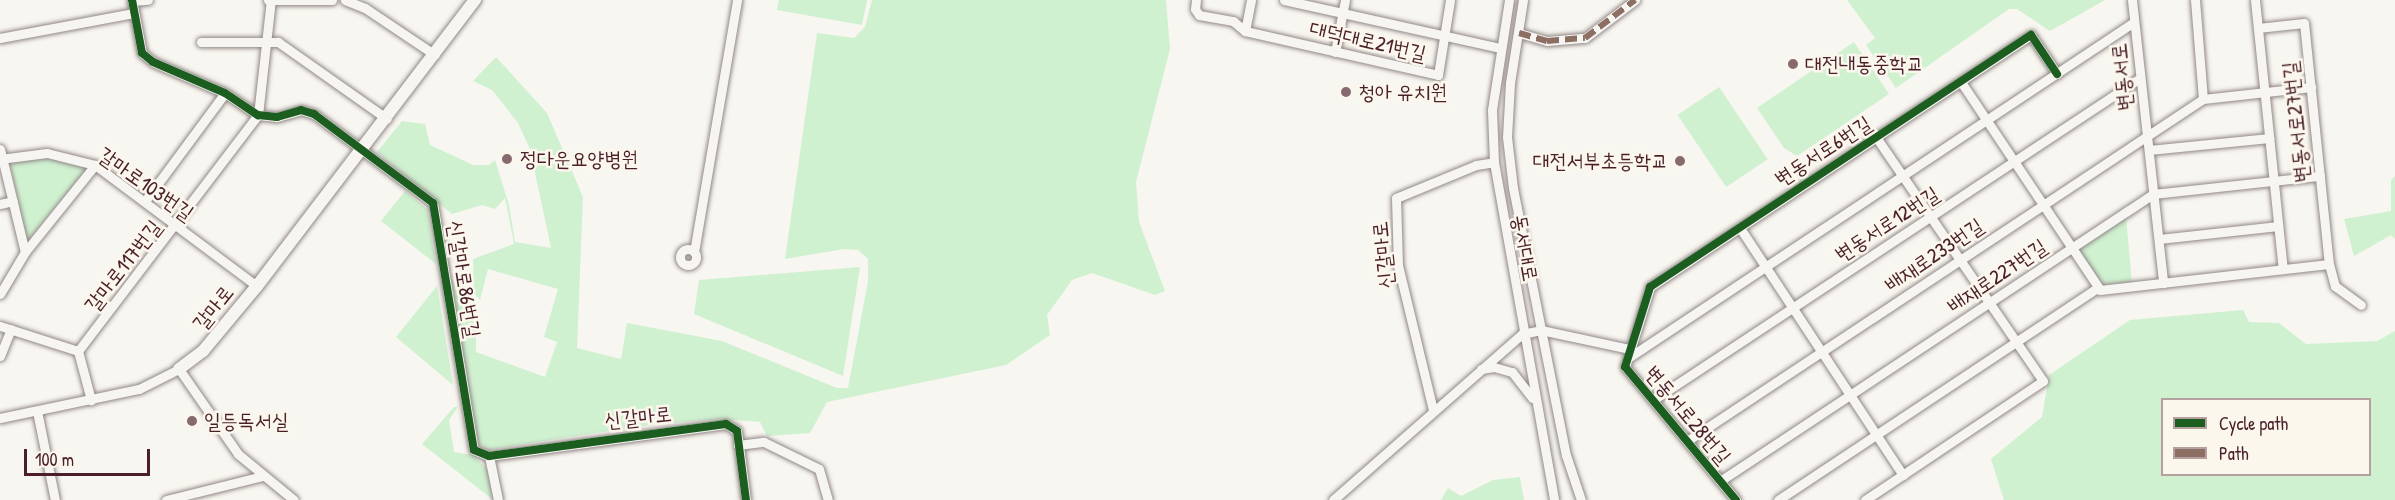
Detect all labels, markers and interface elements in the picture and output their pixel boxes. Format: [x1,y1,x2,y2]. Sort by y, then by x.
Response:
street label: 대덕대로21번길 [1307,15,1429,67]
street label: 변동서로 [2106,42,2138,112]
place label: 대전내동중학교 [1805,51,1923,77]
marker: 대전내동중학교 [1786,57,1800,71]
street label: 변동서로27번길 [2277,60,2315,184]
place label: 청아 유치원 [1358,79,1447,105]
marker: 청아 유치원 [1339,85,1353,99]
street label: 변동서로6번길 [1770,111,1876,191]
street label: 갈마로103번길 [93,142,199,226]
place label: 정다운요양병원 [520,146,638,172]
place label: 대전서부초등학교 [1533,148,1668,174]
marker: 정다운요양병원 [498,150,516,168]
marker: 대전서부초등학교 [1673,154,1687,168]
street label: 변동서로12번길 [1830,181,1944,267]
street label: 동서대로 [1507,213,1543,283]
street label: 배재로233번길 [1880,213,1988,297]
street label: 갈마로117번길 [79,215,167,317]
street label: 신갈마로86번길 [442,218,486,340]
street label: 신갈마로 [1367,220,1399,290]
street label: 배재로227번길 [1942,234,2052,318]
street label: 갈마로 [187,280,239,336]
street label: 변동서로28번길 [1640,361,1736,469]
legend [2161,398,2371,476]
street label: 신갈마로 [603,401,673,433]
place label: 일등독서실 [204,408,288,434]
text: Cycle path [2219,411,2288,436]
marker: 일등독서실 [185,414,199,428]
scale bar [27,437,153,475]
text: Path [2219,441,2248,466]
text: 100 m [35,447,74,472]

